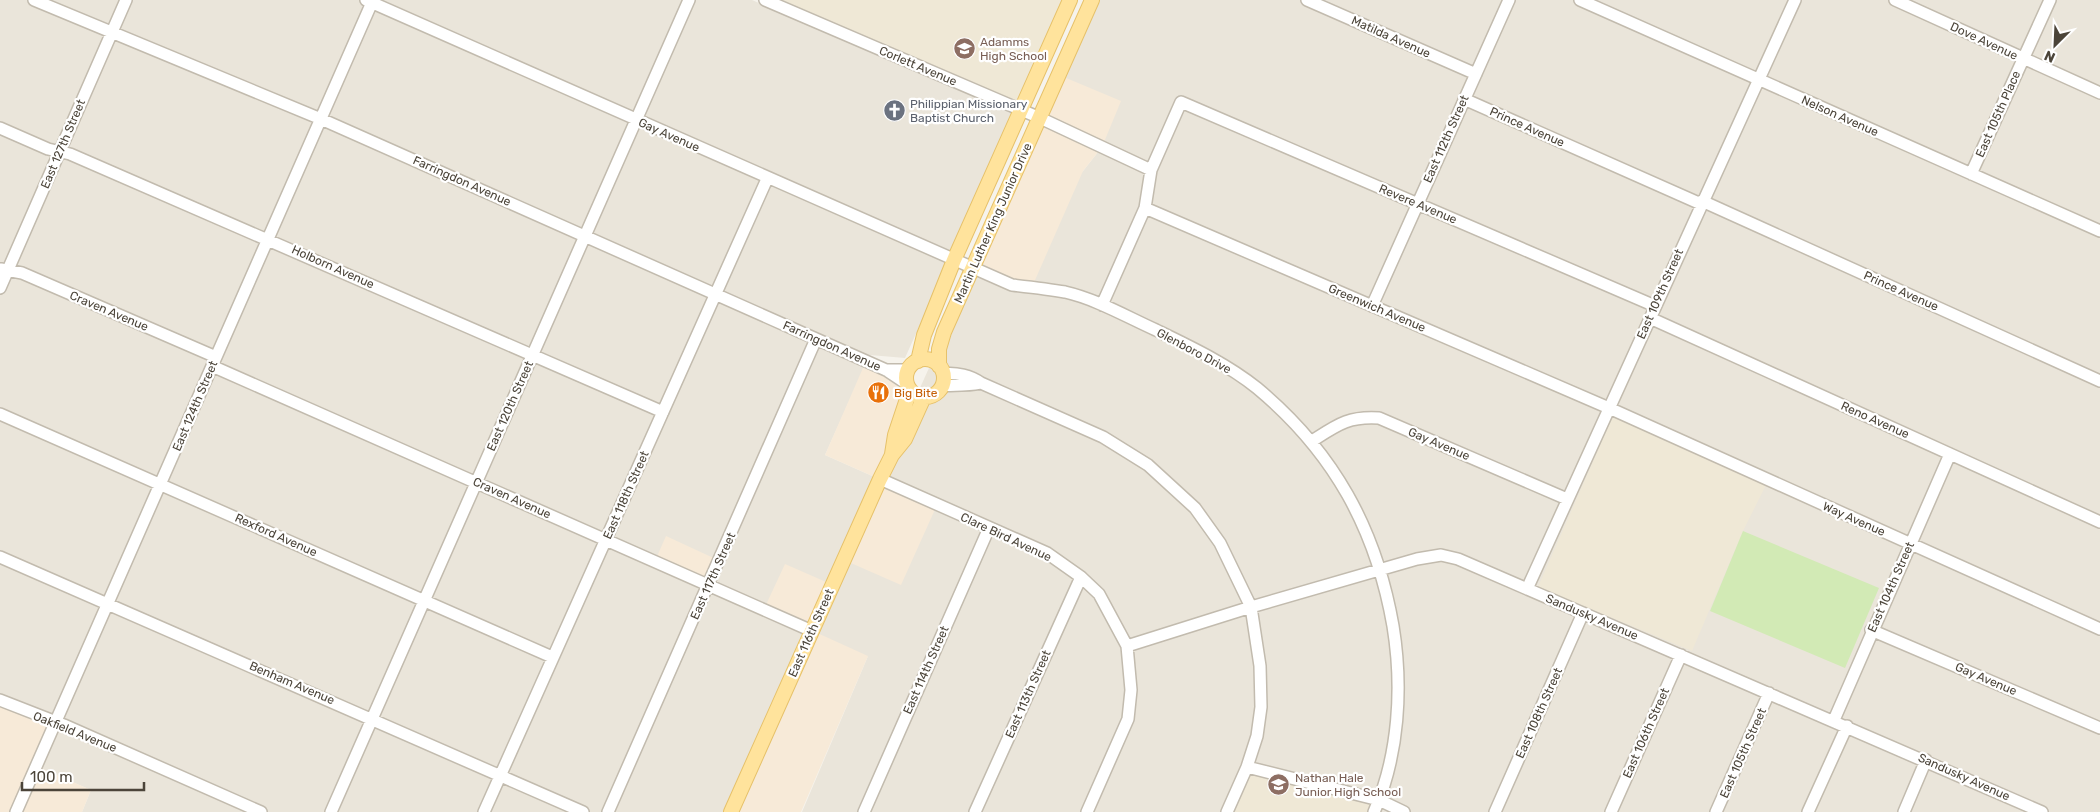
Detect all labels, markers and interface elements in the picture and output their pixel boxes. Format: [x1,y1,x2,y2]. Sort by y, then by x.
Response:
street label: Matilda Avenue [1349,13,1433,61]
street label: Dove Avenue [1948,19,2020,63]
north arrow [2030,20,2080,70]
place label: Adamms High School [980,35,1047,63]
school or university icon: Adamms High School [952,37,976,61]
street label: Corlett Avenue [877,43,959,89]
text: N [2042,47,2058,66]
street label: East 105th Place [1973,68,2023,159]
street label: East 112th Street [1420,93,1472,185]
street label: Nelson Avenue [1799,93,1881,139]
street label: East 127th Street [38,97,88,191]
place label: Philippian Missionary Baptist Church [910,97,1028,125]
church icon: Philippian Missionary Baptist Church [882,99,906,123]
street label: Prince Avenue [1487,104,1567,150]
street label: Gay Avenue [636,115,702,155]
street label: Martin Luther King Junior Drive [951,141,1035,305]
street label: Farringdon Avenue [411,153,513,209]
street label: Revere Avenue [1377,181,1459,227]
street label: Holborn Avenue [290,243,377,292]
street label: East 109th Street [1634,247,1686,341]
street label: Prince Avenue [1861,268,1941,314]
street label: Greenwich Avenue [1326,281,1428,335]
street label: Craven Avenue [68,288,151,334]
street label: Farringdon Avenue [781,318,883,374]
street label: Glenboro Drive [1154,326,1234,377]
street label: East 124th Street [170,358,220,453]
street label: East 120th Street [484,359,536,453]
restaurant icon: Big Bite [866,381,890,405]
place label: Big Bite [894,386,938,400]
street label: Reno Avenue [1839,399,1912,441]
street label: Gay Avenue [1406,425,1472,463]
street label: East 118th Street [600,448,652,541]
street label: Craven Avenue [471,475,553,522]
street label: Way Avenue [1821,499,1888,539]
street label: Clare Bird Avenue [958,510,1054,564]
street label: Rexford Avenue [233,511,320,559]
street label: East 117th Street [688,530,739,622]
street label: East 104th Street [1865,539,1917,634]
street label: East 116th Street [785,587,837,679]
street label: Sandusky Avenue [1544,591,1641,643]
street label: East 114th Street [900,623,952,716]
street label: East 113th Street [1002,648,1054,740]
street label: Benham Avenue [247,659,337,707]
street label: Gay Avenue [1953,660,2019,698]
street label: East 108th Street [1513,665,1565,760]
street label: East 106th Street [1620,685,1672,780]
street label: East 105th Street [1717,705,1769,800]
street label: Oakfield Avenue [31,709,119,755]
street label: Sandusky Avenue [1916,750,2012,804]
scale bar [22,760,145,792]
text: 100 m [30,768,72,786]
place label: Nathan Hale Junior High School [1295,771,1401,799]
school or university icon: Nathan Hale Junior High School [1267,773,1291,797]

